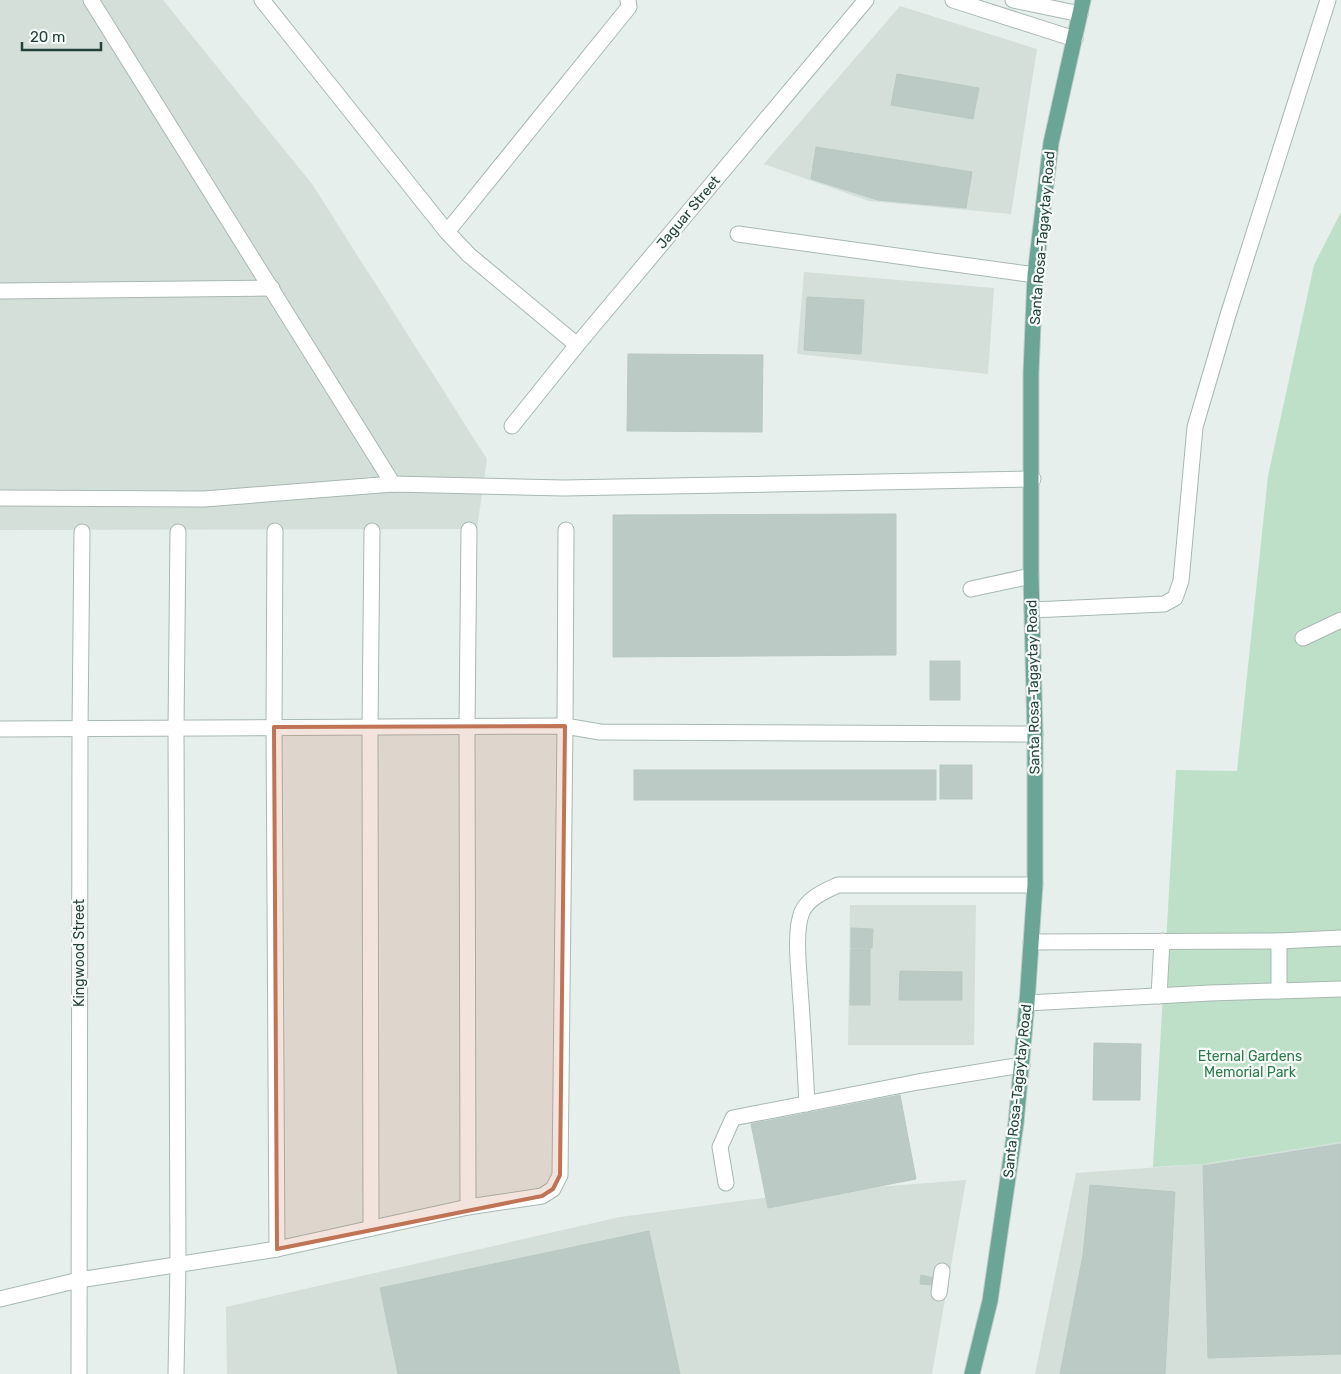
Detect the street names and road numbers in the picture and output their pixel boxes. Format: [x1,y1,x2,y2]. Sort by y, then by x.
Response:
street label: Santa Rosa-Tagaytay Road [1026,150,1059,326]
street label: Jaguar Street [653,172,724,252]
street label: Santa Rosa-Tagaytay Road [1023,600,1044,774]
street label: Kingwood Street [71,898,88,1007]
street label: Santa Rosa-Tagaytay Road [1000,1003,1035,1179]

